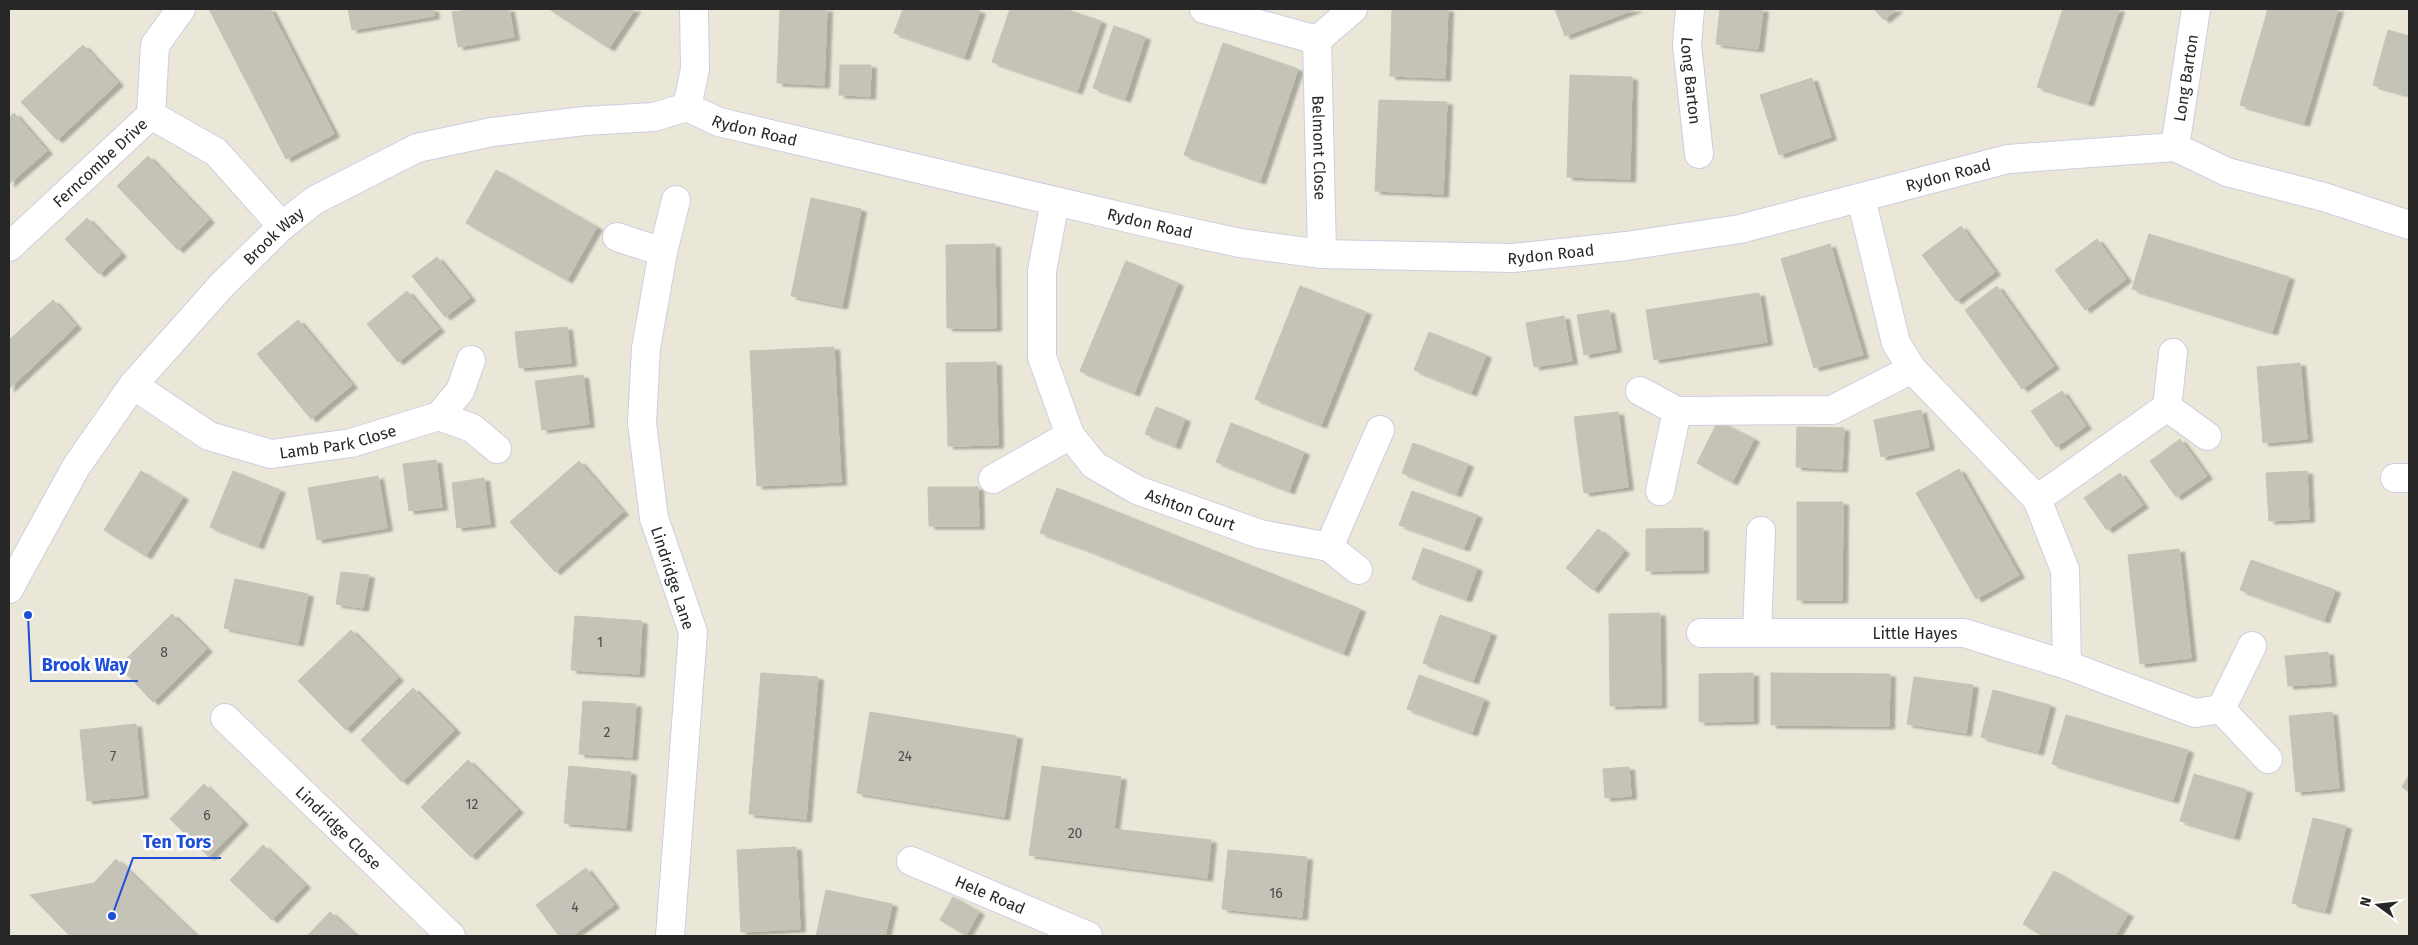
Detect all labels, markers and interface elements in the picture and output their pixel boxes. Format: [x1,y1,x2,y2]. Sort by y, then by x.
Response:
street label: Long Barton [2170,33,2202,123]
street label: Long Barton [1677,36,1705,125]
street label: Belmont Close [1308,95,1330,200]
street label: Rydon Road [709,111,799,150]
street label: Ferncombe Drive [49,114,151,211]
street label: Rydon Road [1904,155,1993,195]
street label: Brook Way [239,204,308,269]
street label: Rydon Road [1105,205,1194,242]
street label: Rydon Road [1507,240,1595,268]
street label: Lamb Park Close [278,421,398,463]
street label: Ashton Court [1143,485,1238,534]
street label: Lindridge Lane [647,524,698,632]
street label: Little Hayes [1873,624,1957,643]
house number: 1 [597,634,603,651]
house number: 8 [160,644,168,661]
callout: Brook Way [31,648,138,681]
text: Brook Way [42,654,129,676]
house number: 2 [604,724,611,741]
house number: 7 [110,748,116,765]
house number: 24 [898,748,913,765]
street label: Lindridge Close [292,782,385,874]
house number: 12 [466,796,479,813]
house number: 6 [203,807,211,824]
callout: Ten Tors [133,825,221,858]
house number: 20 [1068,825,1083,842]
text: Ten Tors [143,831,211,853]
street label: Hele Road [952,872,1028,918]
north arrow [2353,880,2403,930]
house number: 16 [1269,885,1283,902]
text: N [2357,895,2375,908]
house number: 4 [571,899,579,916]

